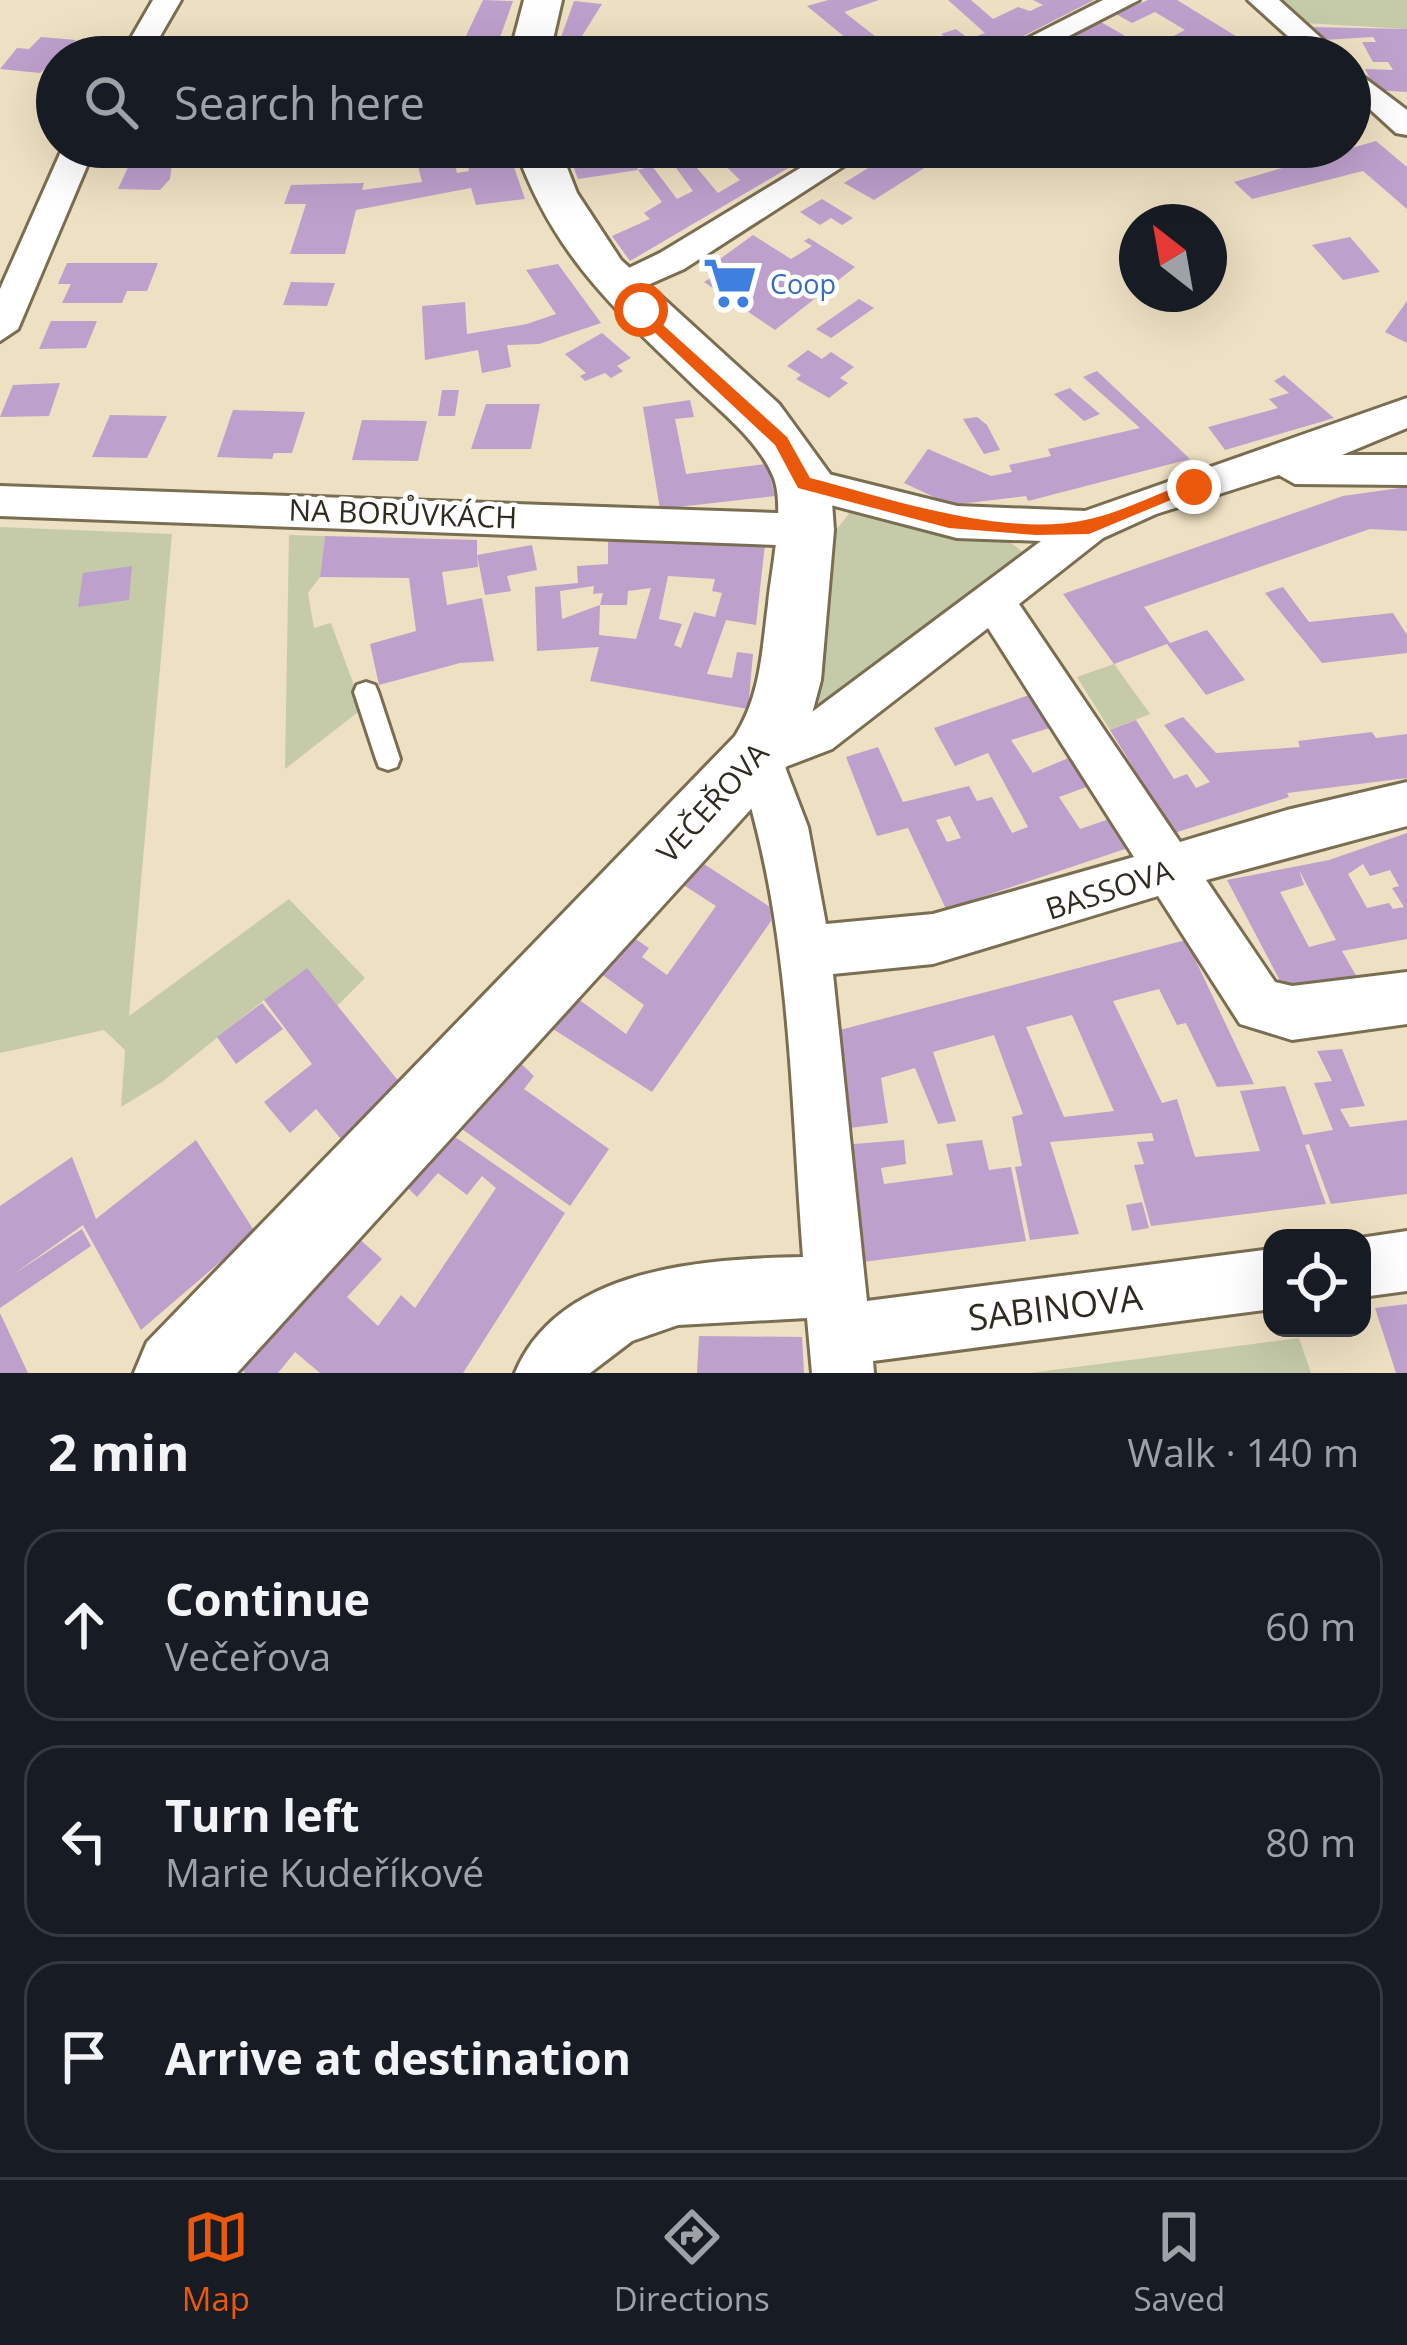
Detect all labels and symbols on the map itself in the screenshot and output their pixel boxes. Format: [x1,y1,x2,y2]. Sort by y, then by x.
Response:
north arrow [1119,204,1227,312]
supermarket icon: Coop [701,254,759,312]
place label: Coop [770,265,836,302]
route start [614,283,668,337]
route end [1167,460,1221,514]
street label: NA BORŮVKÁCH [288,489,518,537]
street label: VEČEŘOVA [647,733,777,871]
street label: BASSOVA [1040,849,1178,929]
street label: SABINOVA [965,1272,1145,1342]

